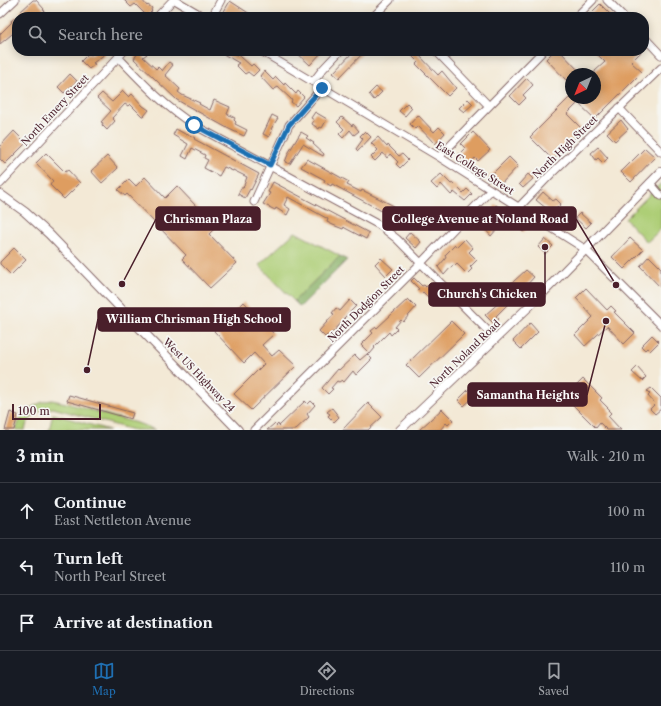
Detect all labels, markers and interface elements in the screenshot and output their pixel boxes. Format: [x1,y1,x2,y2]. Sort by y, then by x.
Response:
search box [12,12,649,56]
icon: search [26,23,48,45]
text: Search here [58,25,143,44]
north arrow [565,68,601,104]
street label: North Emery Street [19,71,92,148]
route end [313,79,331,97]
street label: North High Street [530,112,600,181]
route start [185,116,203,134]
street label: East College Street [433,139,517,198]
callout: Chrisman Plaza [156,207,260,230]
callout: College Avenue at Noland Road [383,207,576,230]
text: Chrisman Plaza [164,212,253,226]
text: College Avenue at Noland Road [391,212,569,226]
street label: North Dodgion Street [325,263,407,345]
callout: Church's Chicken [429,283,545,306]
text: Church's Chicken [437,287,537,301]
callout: William Chrisman High School [98,308,290,331]
text: William Chrisman High School [105,312,282,326]
street label: North Noland Road [427,317,503,391]
street label: West US Highway 24 [160,335,238,415]
callout: Samantha Heights [468,383,587,406]
text: Samantha Heights [477,388,579,402]
scale bar [12,402,101,421]
text: 100 m [18,404,50,418]
text: 3 min [16,446,65,466]
text: Walk · 210 m [567,448,645,464]
text: Continue [54,493,126,512]
icon: ahead [16,500,38,522]
text: 100 m [607,503,645,519]
text: East Nettleton Avenue [54,512,191,528]
text: Turn left [54,549,123,568]
icon: left [16,556,38,578]
text: 110 m [610,559,645,575]
text: North Pearl Street [54,568,166,584]
icon: arrive [16,612,38,634]
text: Arrive at destination [54,613,213,632]
tab: Map [92,660,116,698]
tab: Directions [300,660,354,698]
tab: Saved [538,660,569,698]

